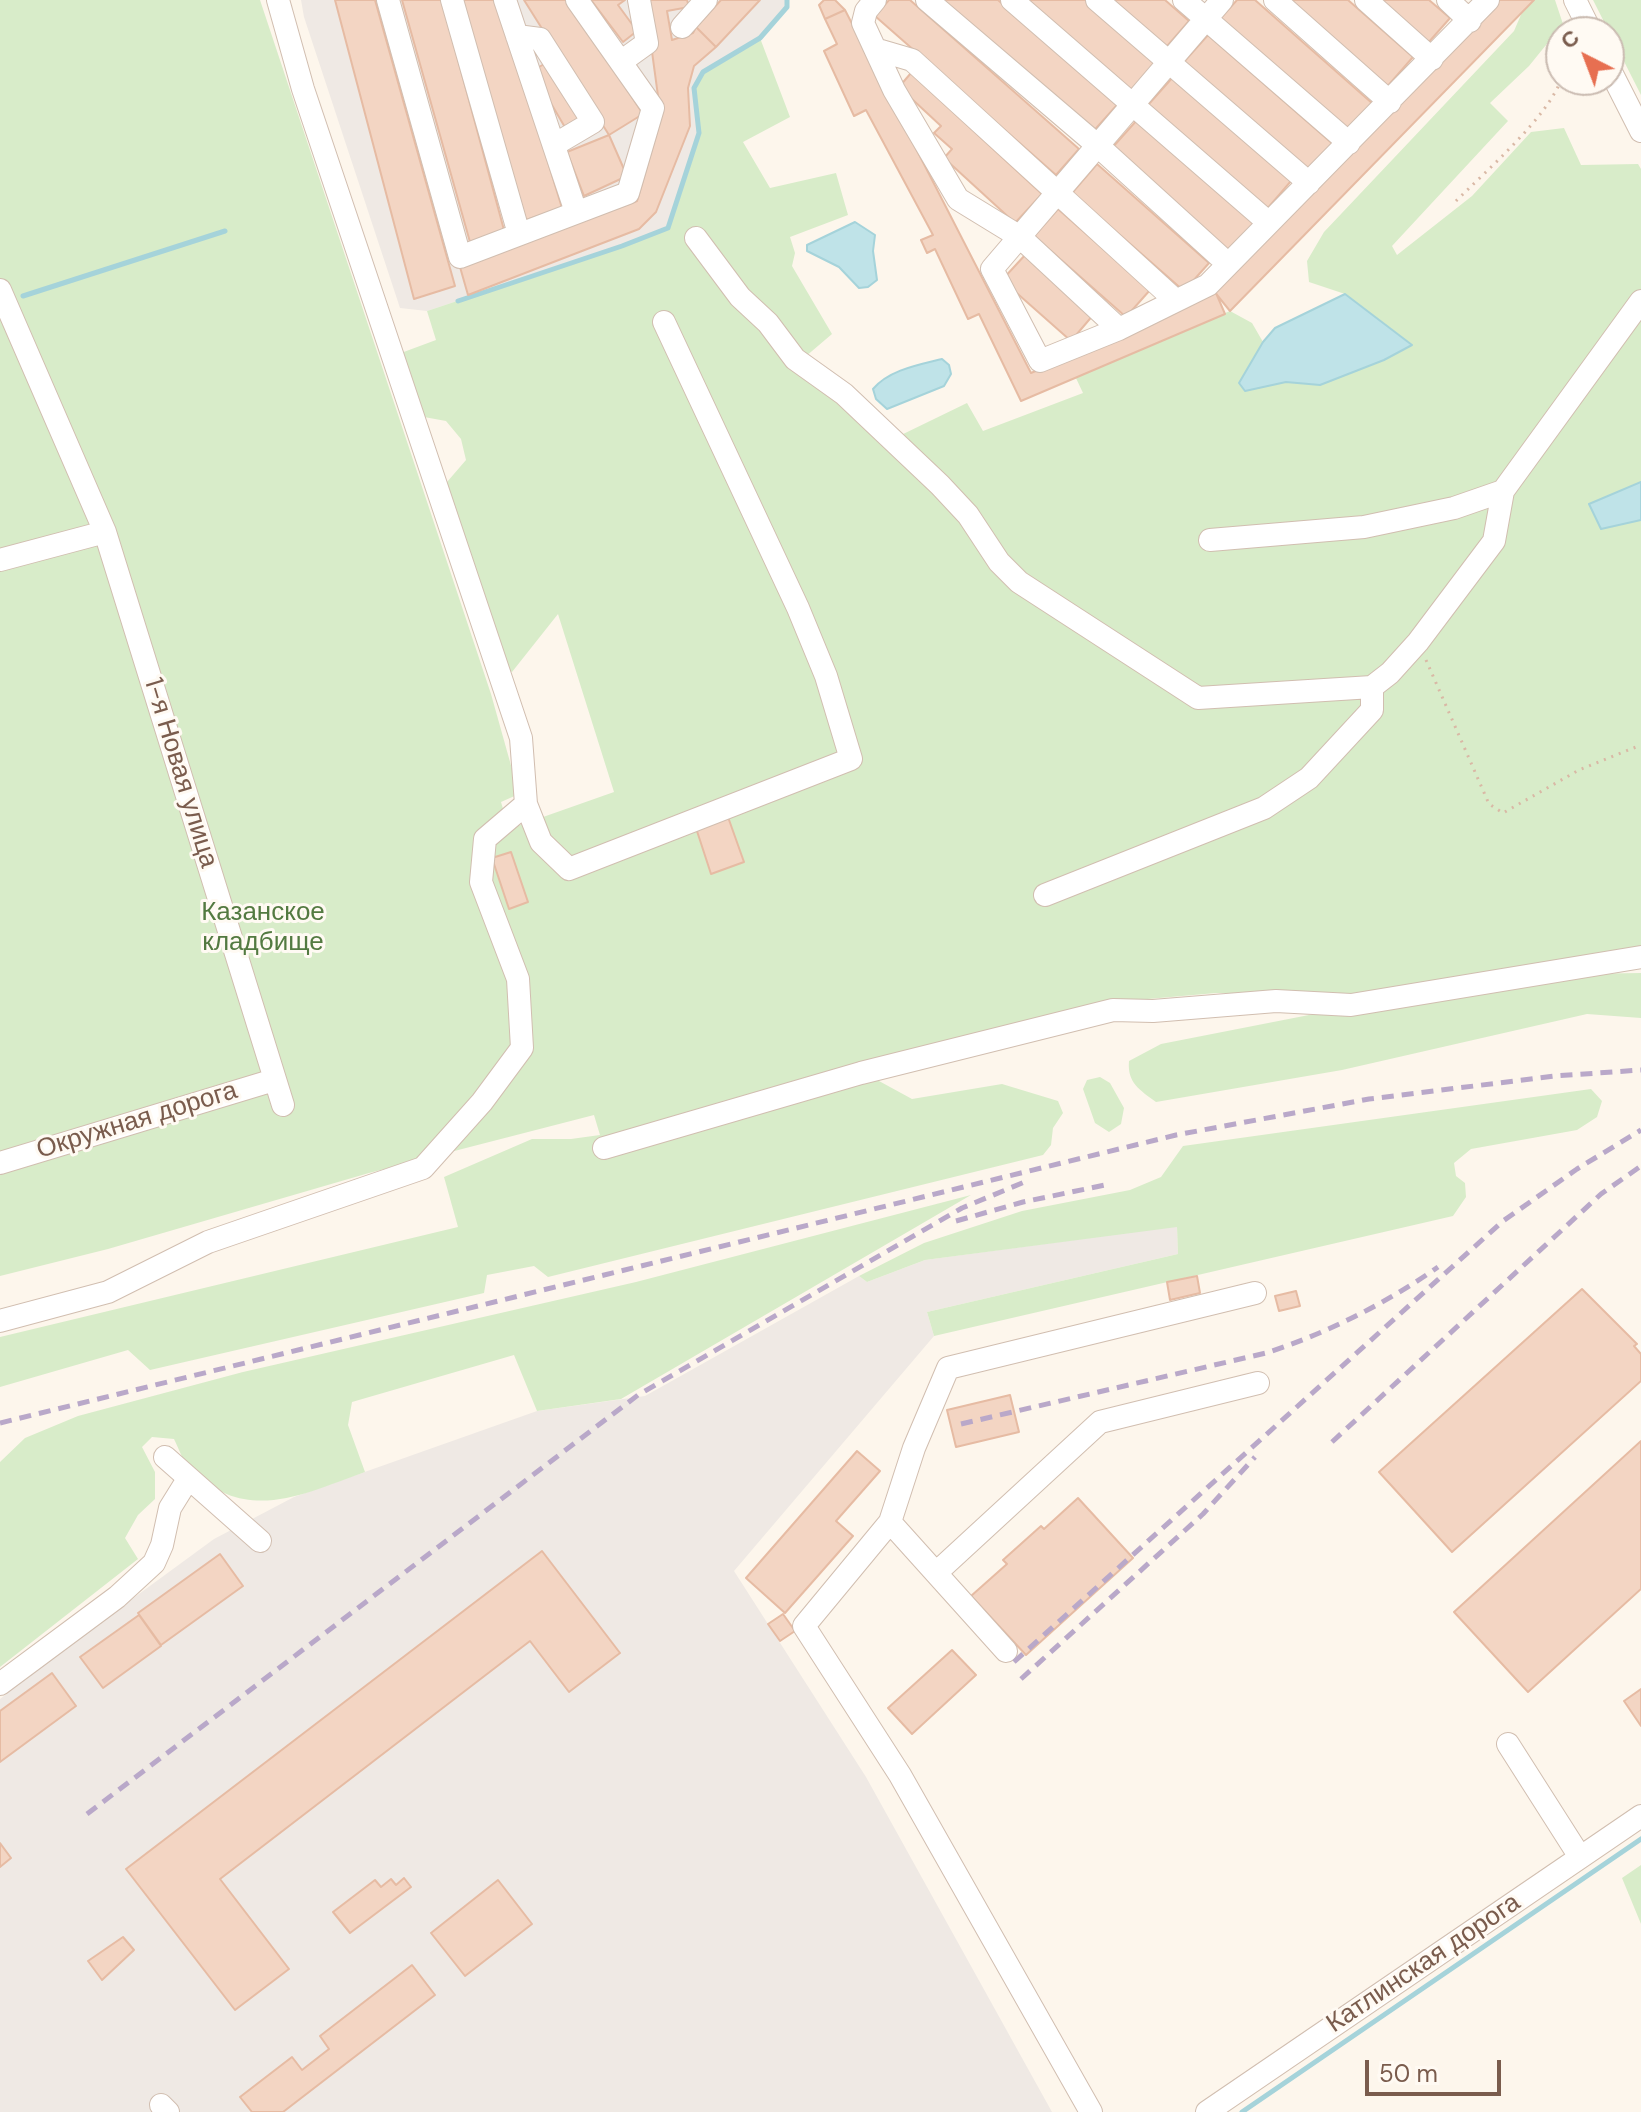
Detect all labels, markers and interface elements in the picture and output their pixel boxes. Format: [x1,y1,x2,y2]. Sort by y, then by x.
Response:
north arrow [1545,16,1625,96]
text: С [1554,23,1586,55]
street label: 1-я Новая улица [136,674,224,872]
park label: Казанское кладбище [201,897,325,958]
street label: Окружная дорога [33,1076,241,1166]
street label: Катлинская дорога [1321,1888,1527,2040]
scale bar [1369,2044,1505,2094]
text: 50 m [1379,2058,1438,2089]

